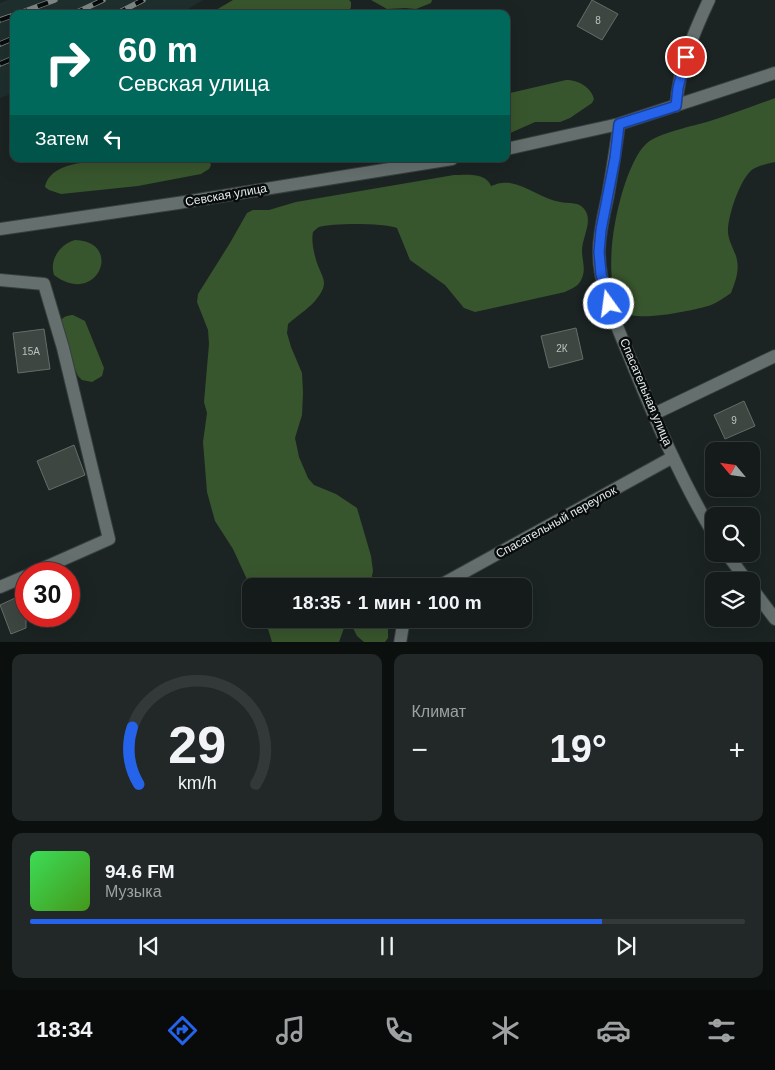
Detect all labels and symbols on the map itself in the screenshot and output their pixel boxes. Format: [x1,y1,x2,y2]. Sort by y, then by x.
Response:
house number: 8 [595,15,601,26]
pin [665,36,707,78]
street label: Севская улица [184,181,268,209]
position arrow [582,277,634,329]
street label: Спасательная улица [617,336,675,448]
house number: 2К [556,343,568,354]
house number: 15А [22,346,40,357]
house number: 9 [731,415,737,426]
north arrow [705,442,760,498]
street label: Спасательный переулок [493,483,619,561]
speed limit sign: 30 [15,562,80,627]

